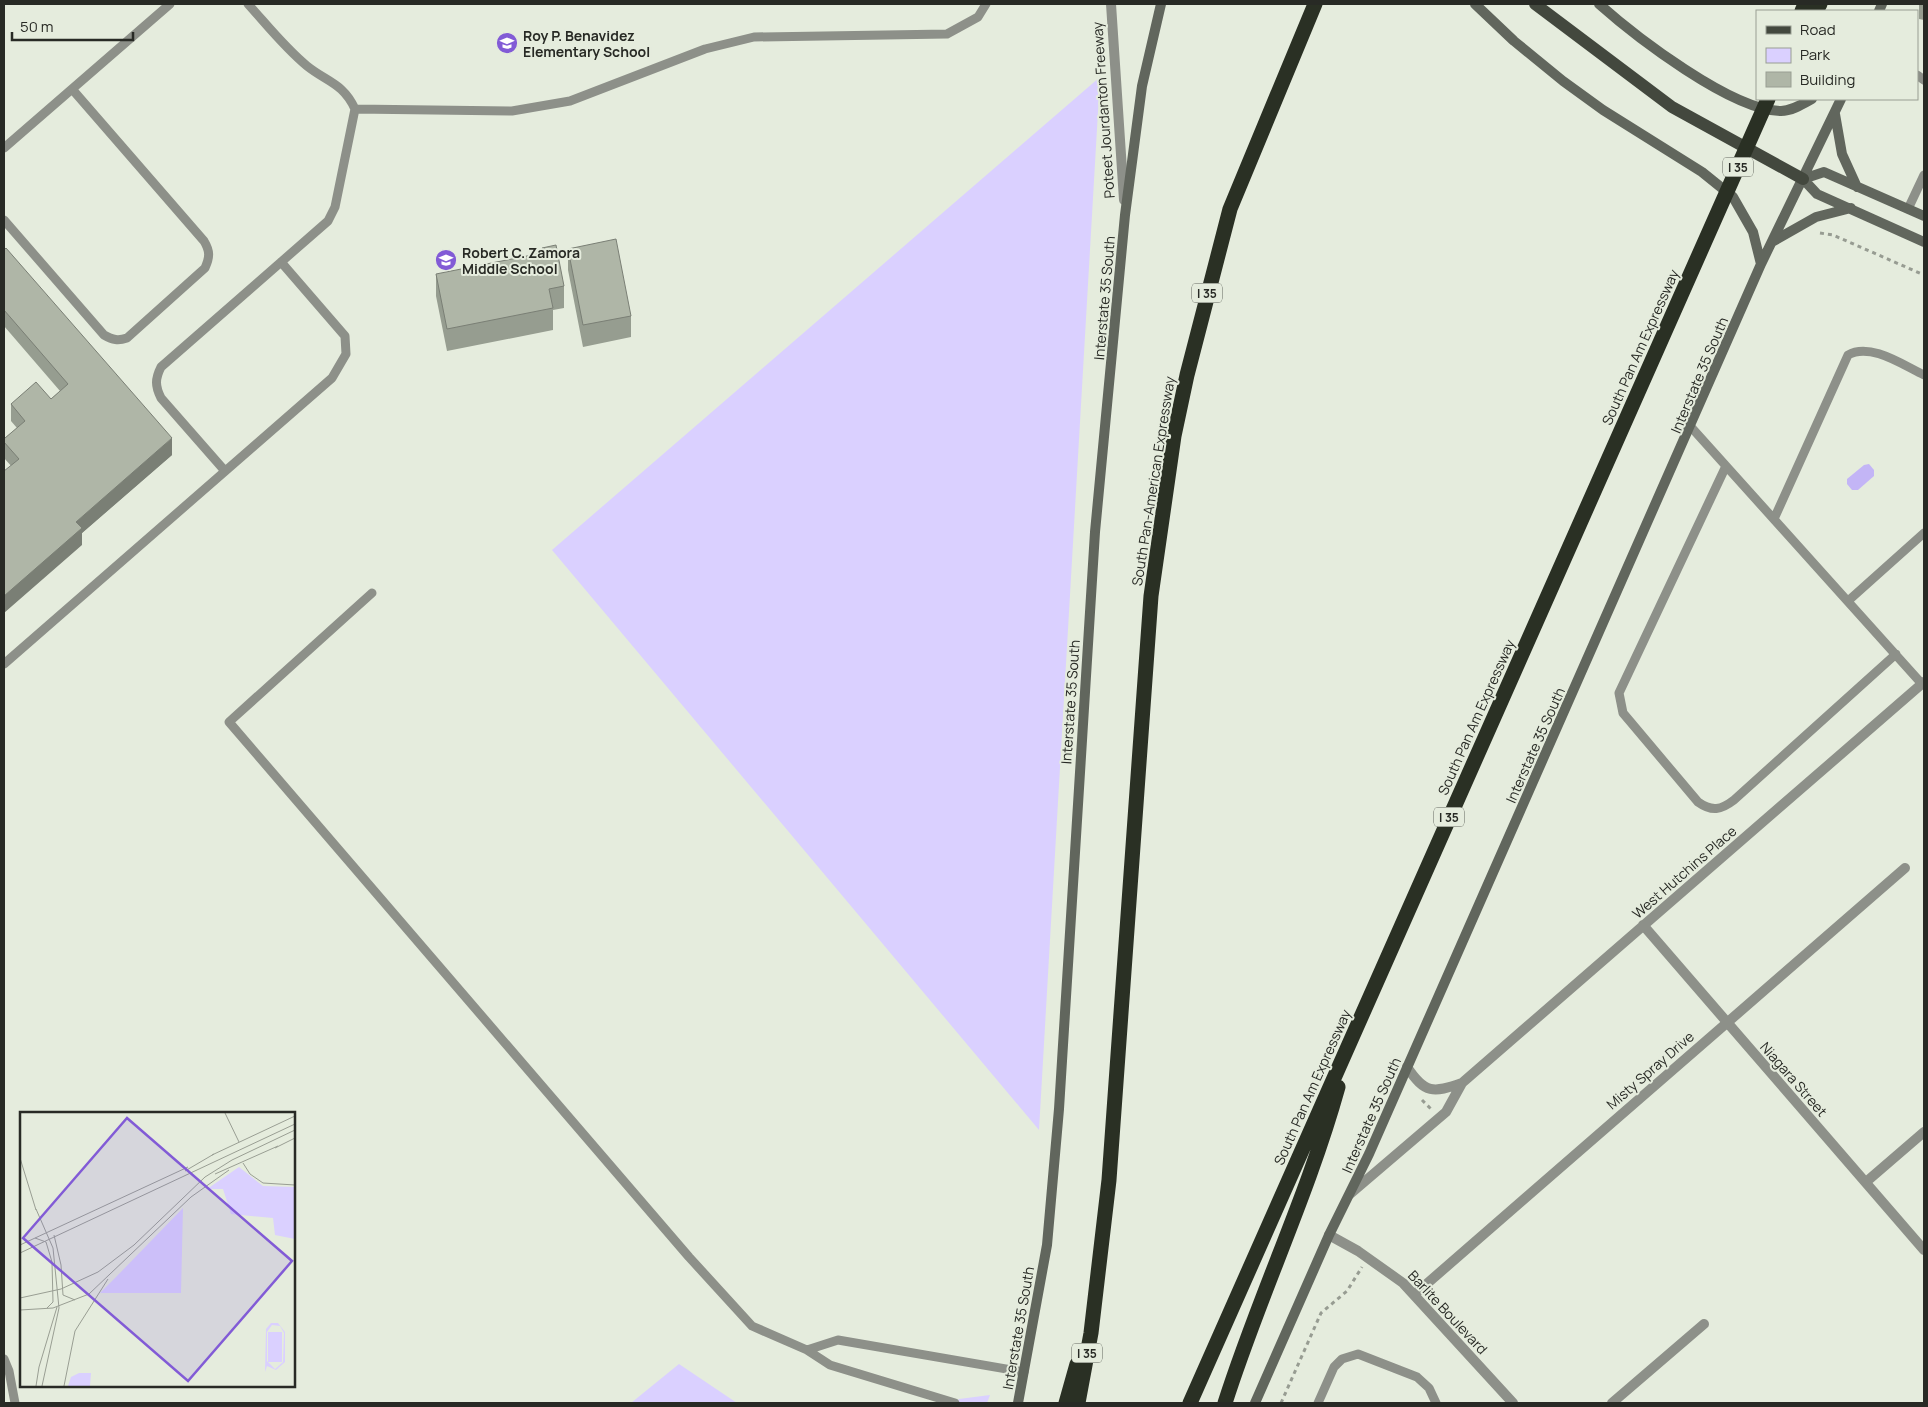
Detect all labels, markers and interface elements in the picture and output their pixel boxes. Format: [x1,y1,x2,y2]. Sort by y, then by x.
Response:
scale bar [12,10,134,42]
legend [1756,10,1918,100]
text: 50 m [20,16,54,37]
text: Road [1800,19,1836,40]
street label: Poteet Jourdanton Freeway [1087,20,1119,199]
place label: Roy P. Benavidez Elementary School [523,26,650,61]
school or university icon: Roy P. Benavidez Elementary School [495,31,519,55]
text: Park [1800,44,1830,65]
text: Building [1800,69,1855,90]
road number: I 35 [1723,158,1753,176]
street label: Interstate 35 South [1089,235,1119,361]
place label: Robert C. Zamora Middle School [462,243,580,278]
school or university icon: Robert C. Zamora Middle School [434,248,458,272]
street label: South Pan Am Expressway [1597,266,1683,428]
road number: I 35 [1192,284,1222,302]
street label: Interstate 35 South [1666,314,1732,436]
street label: South Pan-American Expressway [1127,374,1179,587]
street label: South Pan Am Expressway [1433,636,1519,798]
street label: Interstate 35 South [1056,639,1084,765]
street label: Interstate 35 South [1501,684,1569,806]
road number: I 35 [1434,808,1464,826]
street label: West Hutchins Place [1628,821,1740,923]
street label: South Pan Am Expressway [1269,1006,1355,1168]
street label: Misty Spray Drive [1602,1027,1698,1113]
street label: Niagara Street [1756,1038,1832,1121]
street label: Interstate 35 South [1337,1054,1405,1176]
inset map [20,1112,295,1387]
street label: Interstate 35 South [998,1265,1038,1391]
street label: Barlite Boulevard [1404,1266,1492,1358]
road number: I 35 [1072,1344,1102,1362]

